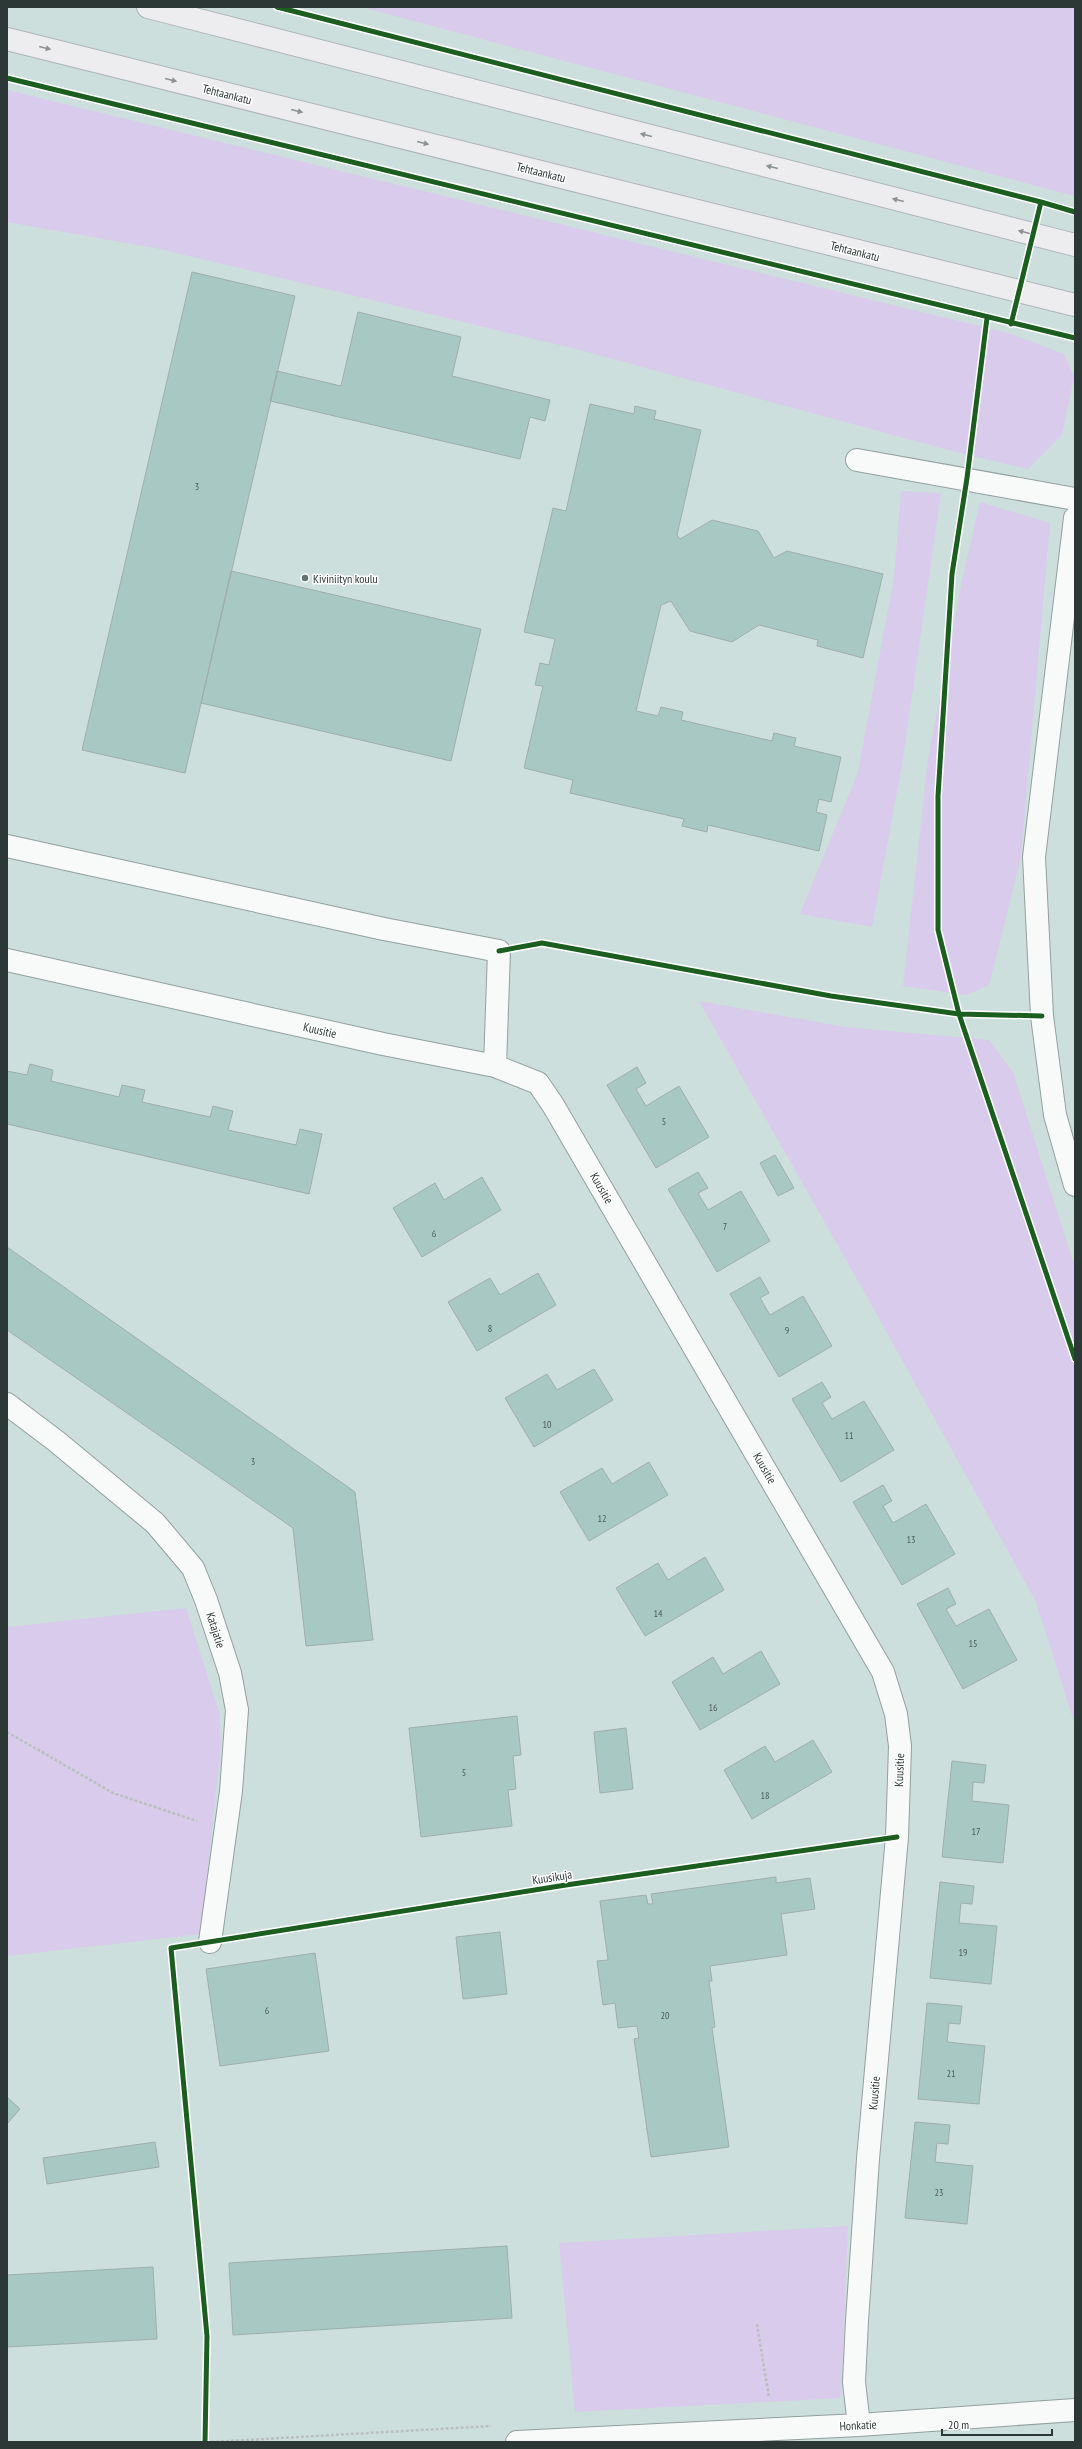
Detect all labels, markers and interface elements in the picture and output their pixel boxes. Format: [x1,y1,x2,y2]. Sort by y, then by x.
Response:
one-way arrow [39,46,51,52]
one-way arrow [165,77,177,83]
street label: Tehtaankatu [201,81,253,107]
one-way arrow [291,109,303,115]
one-way arrow [640,132,652,138]
one-way arrow [417,140,429,146]
street label: Tehtaankatu [515,159,567,185]
one-way arrow [766,164,778,170]
one-way arrow [891,196,904,202]
one-way arrow [1017,229,1029,235]
street label: Tehtaankatu [829,238,881,264]
house number: 3 [195,480,199,493]
place label: Kiviniityn koulu [313,571,378,586]
marker: Kiviniityn koulu [300,573,310,583]
street label: Kuusitie [302,1019,338,1041]
house number: 5 [662,1115,666,1128]
street label: Kuusitie [587,1170,617,1206]
house number: 7 [723,1220,727,1233]
house number: 6 [432,1227,437,1240]
house number: 8 [488,1322,492,1335]
house number: 9 [785,1324,789,1337]
house number: 10 [543,1418,552,1431]
house number: 11 [845,1429,854,1442]
street label: Kuusitie [750,1450,780,1486]
house number: 3 [251,1455,255,1468]
house number: 12 [598,1512,607,1525]
house number: 13 [907,1533,916,1546]
house number: 14 [654,1607,663,1620]
street label: Katajatie [203,1610,229,1650]
house number: 15 [969,1637,978,1650]
house number: 16 [709,1701,718,1714]
street label: Kuusitie [891,1753,907,1787]
house number: 5 [462,1766,466,1779]
house number: 18 [761,1789,770,1802]
house number: 17 [972,1825,981,1838]
street label: Kuusikuja [531,1866,573,1888]
house number: 19 [959,1946,968,1959]
house number: 6 [265,2004,270,2017]
house number: 20 [661,2009,670,2022]
house number: 21 [947,2067,956,2080]
street label: Kuusitie [865,2076,883,2110]
house number: 23 [935,2186,944,2199]
scale bar [942,2411,1052,2437]
street label: Honkatie [839,2417,877,2433]
text: 20 m [948,2417,969,2432]

